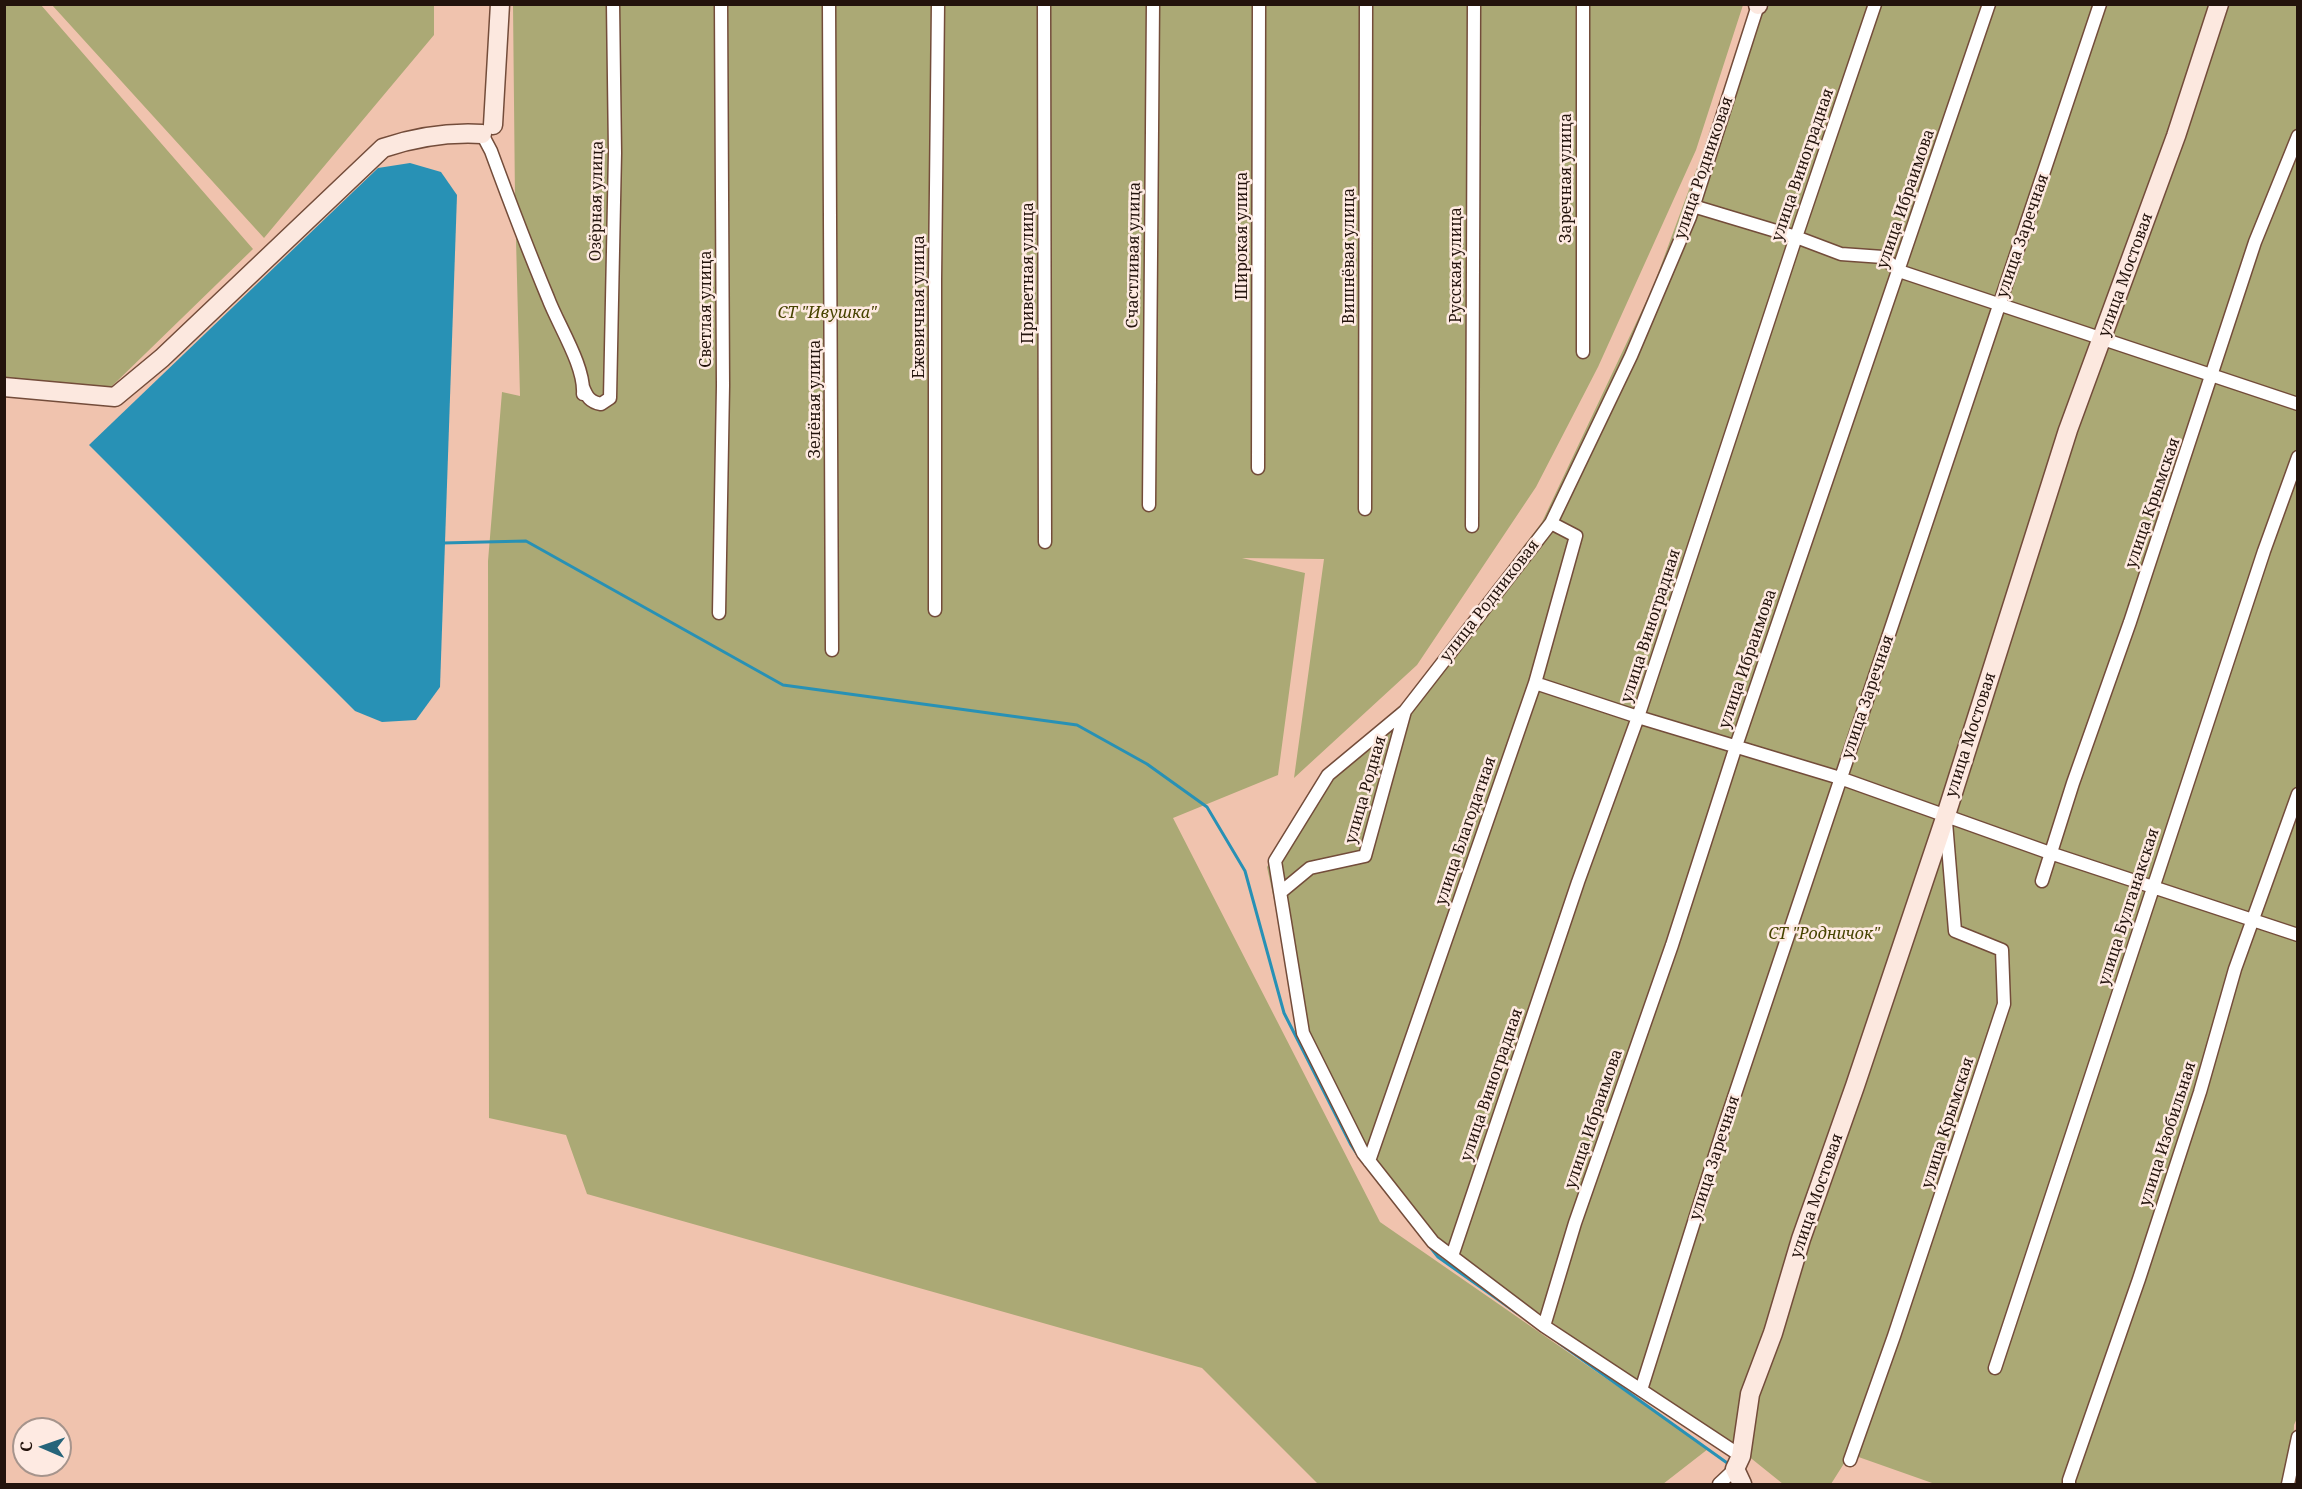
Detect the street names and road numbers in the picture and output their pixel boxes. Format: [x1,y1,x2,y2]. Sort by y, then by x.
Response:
street label: улица Виноградная [1768,86,1838,244]
street label: улица Родниковая [1671,94,1737,242]
street label: Заречная улица [1556,113,1576,243]
street label: улица Ибраимова [1873,127,1939,271]
street label: Озёрная улица [586,140,608,262]
street label: улица Заречная [1993,171,2053,301]
street label: Широкая улица [1232,172,1252,300]
street label: Счастливая улица [1123,182,1145,328]
street label: Вишнёвая улица [1339,188,1359,324]
street label: Приветная улица [1018,202,1038,344]
street label: Русская улица [1446,207,1466,323]
street label: улица Мостовая [2095,210,2157,340]
street label: Ежевичная улица [909,235,929,379]
street label: Светлая улица [696,250,716,368]
street label: Зелёная улица [805,340,825,458]
street label: улица Крымская [2122,435,2184,571]
street label: улица Родниковая [1436,536,1544,666]
street label: улица Виноградная [1617,547,1685,705]
street label: улица Ибраимова [1715,587,1781,731]
street label: улица Заречная [1838,632,1898,762]
street label: улица Мостовая [1942,670,2000,800]
street label: улица Родная [1341,734,1391,846]
street label: улица Благодатная [1432,754,1500,908]
street label: улица Булганакская [2095,826,2163,988]
street label: улица Виноградная [1457,1006,1527,1164]
street label: улица Ибраимова [1561,1047,1627,1191]
street label: улица Крымская [1918,1055,1978,1191]
street label: улица Изобильная [2136,1059,2200,1209]
street label: улица Заречная [1686,1093,1744,1223]
street label: улица Мостовая [1787,1131,1847,1261]

